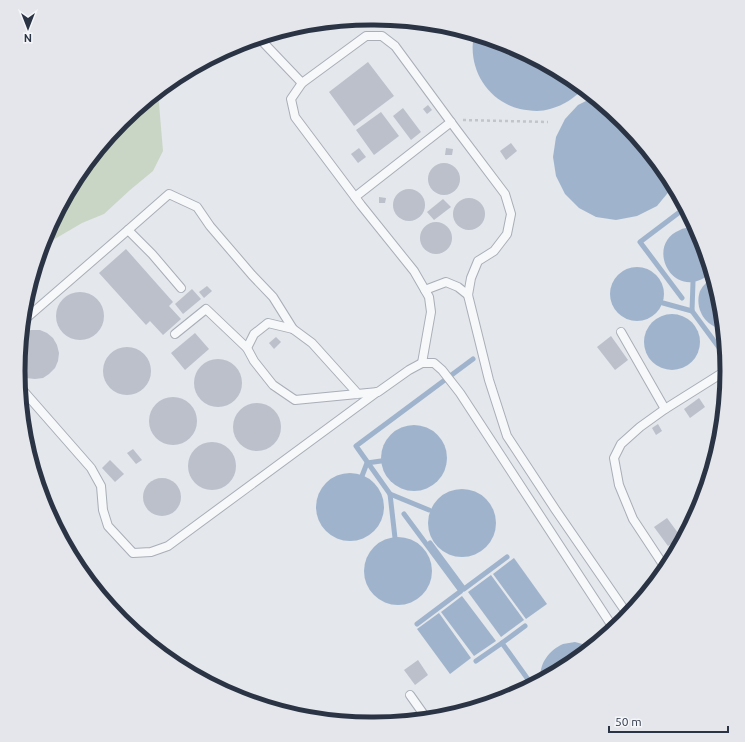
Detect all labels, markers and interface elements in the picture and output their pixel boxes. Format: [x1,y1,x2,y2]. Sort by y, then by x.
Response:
north arrow [8,8,48,48]
text: N [24,32,32,44]
scale bar [609,708,728,734]
text: 50 m [615,715,642,728]

